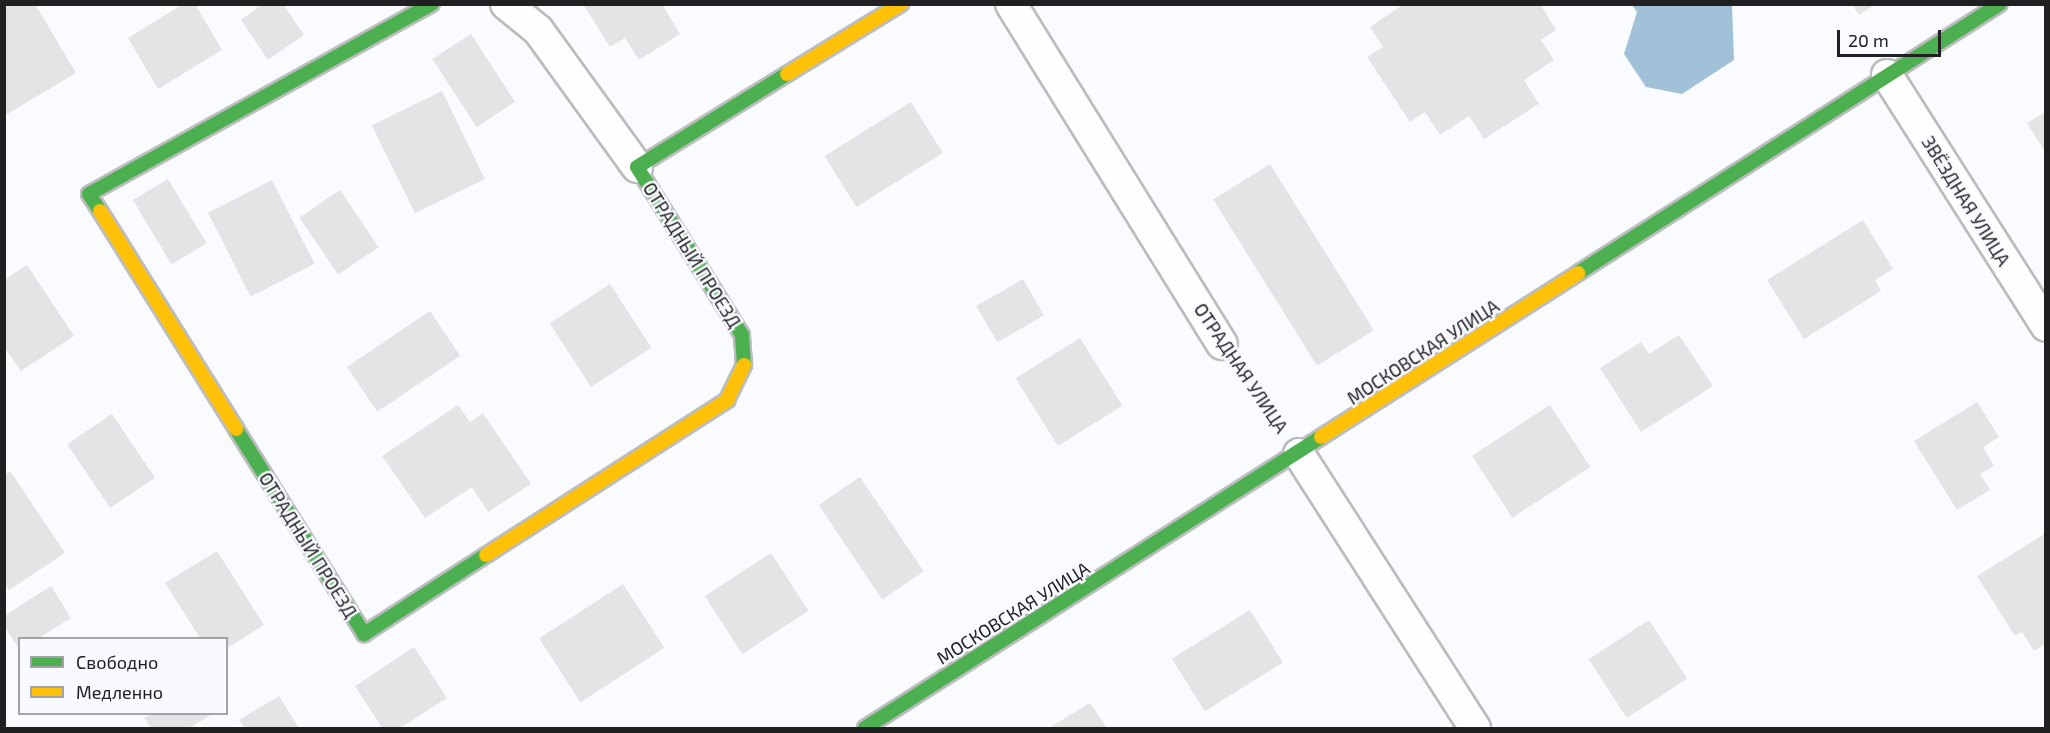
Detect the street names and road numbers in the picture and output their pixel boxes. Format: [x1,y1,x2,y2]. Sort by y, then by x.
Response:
street label: ЗВЁЗДНАЯ УЛИЦА [1917,132,2015,270]
street label: ОТРАДНЫЙ ПРОЕЗД [638,178,746,332]
street label: МОСКОВСКАЯ УЛИЦА [1343,295,1503,409]
street label: ОТРАДНАЯ УЛИЦА [1190,299,1292,437]
street label: ОТРАДНЫЙ ПРОЕЗД [254,468,362,622]
street label: МОСКОВСКАЯ УЛИЦА [933,557,1093,669]

